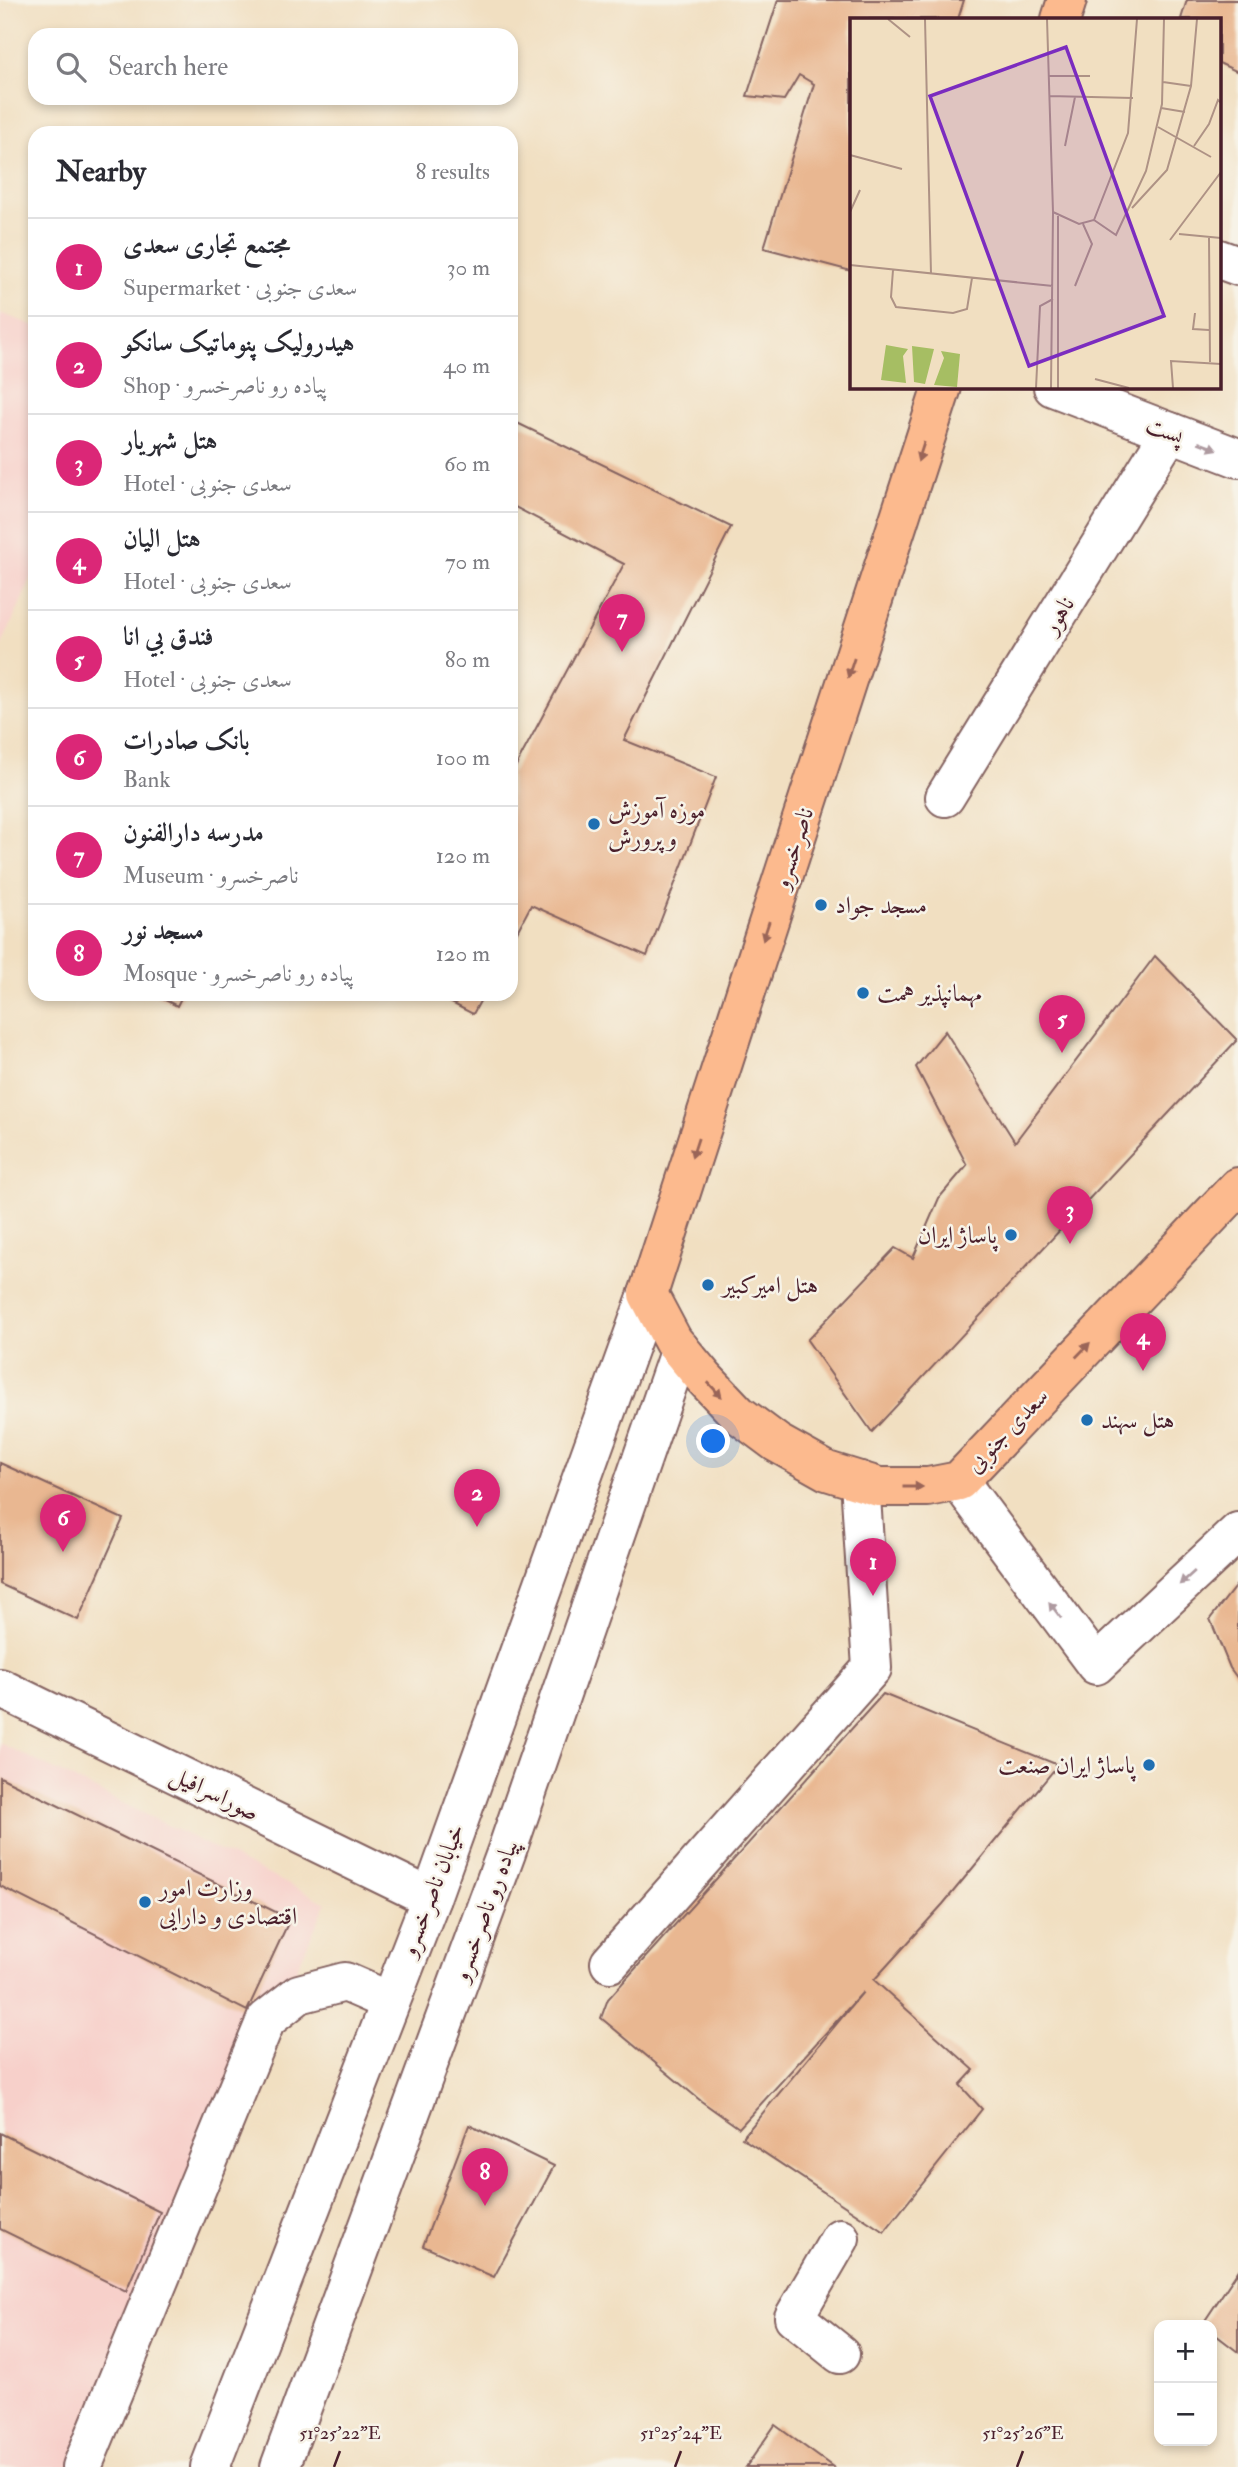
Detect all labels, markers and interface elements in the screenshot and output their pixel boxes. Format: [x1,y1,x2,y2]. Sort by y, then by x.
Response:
inset map [850,18,1220,388]
search box [28,28,518,105]
icon: search [52,48,90,86]
text: Search here [108,51,228,83]
text: Nearby [56,153,146,190]
text: 8 results [415,157,490,186]
text: مجتمع تجاری سعدی [123,229,290,261]
text: 1 [75,253,83,282]
text: 30 m [447,253,490,282]
text: Supermarket · سعدی جنوبی [123,273,357,302]
text: هیدرولیک پنوماتیک سانکو [123,327,354,359]
text: 2 [73,351,85,380]
text: 40 m [443,351,490,380]
text: Shop · پیاده رو ناصرخسرو [123,371,328,400]
street label: پست [1141,409,1190,452]
text: هتل شهریار [123,425,218,457]
one-way arrow [915,441,925,462]
one-way arrow [1198,441,1219,452]
text: 3 [75,449,83,478]
text: 60 m [444,449,490,478]
text: Hotel · سعدی جنوبی [123,469,292,498]
text: هتل الیان [123,523,201,555]
text: 4 [73,547,85,576]
text: 70 m [445,547,490,576]
text: Hotel · سعدی جنوبی [123,567,292,596]
street label: ناهور [1034,591,1082,642]
pin: 7 [599,594,645,652]
text: فندق بي انا [123,621,214,653]
text: 5 [74,645,84,674]
text: 80 m [445,645,490,674]
one-way arrow [845,658,855,679]
text: Hotel · سعدی جنوبی [123,665,292,694]
text: بانک صادرات [123,725,250,757]
text: 6 [73,743,85,772]
text: 100 m [436,743,490,772]
text: Bank [123,765,170,794]
place label: موزه آموزش و پرورش [608,795,705,854]
street label: ناصرخسرو [765,803,821,896]
marker: موزه آموزش و پرورش [586,816,602,832]
text: مدرسه دارالفنون [123,817,264,849]
text: 7 [74,841,84,870]
text: 120 m [436,841,490,870]
text: Museum · ناصرخسرو [123,861,299,890]
place label: مسجد جواد [835,890,927,921]
marker: مسجد جواد [813,897,829,913]
text: مسجد نور [123,915,204,947]
one-way arrow [760,921,770,942]
text: 8 [74,939,84,968]
text: 120 m [436,939,490,968]
text: Mosque · پیاده رو ناصرخسرو [123,959,355,988]
place label: مهمانپذیر همت [877,978,982,1009]
marker: مهمانپذیر همت [855,985,871,1001]
pin: 5 [1039,995,1085,1053]
one-way arrow [690,1137,700,1158]
pin: 3 [1047,1186,1093,1244]
place label: پاساژ ایران [918,1220,998,1252]
marker: پاساژ ایران [1003,1227,1019,1243]
place label: هتل امیرکبیر [719,1270,818,1302]
marker: هتل امیرکبیر [700,1277,716,1293]
pin: 4 [1120,1313,1166,1371]
one-way arrow [1075,1341,1092,1358]
one-way arrow [707,1381,723,1399]
street label: سعدی جنوبی [959,1381,1056,1480]
place label: هتل سهند [1101,1405,1175,1437]
marker: هتل سهند [1079,1412,1095,1428]
your location [696,1424,730,1458]
pin: 2 [454,1469,500,1527]
one-way arrow [902,1481,924,1493]
pin: 6 [40,1494,86,1552]
pin: 1 [850,1538,896,1596]
one-way arrow [1178,1570,1196,1586]
one-way arrow [1048,1601,1062,1620]
place label: پاساژ ایران صنعت [998,1750,1136,1782]
marker: پاساژ ایران صنعت [1141,1757,1157,1773]
street label: صوراسرافیل [165,1759,264,1829]
street label: خیابان ناصرخسرو [392,1819,472,1964]
street label: پیاده رو ناصرخسرو [444,1835,527,1989]
place label: وزارت امور اقتصادی و دارایی [157,1873,297,1932]
marker: وزارت امور اقتصادی و دارایی [137,1894,153,1910]
pin: 8 [462,2148,508,2206]
map controls [1154,2320,1217,2446]
button: + [1154,2320,1217,2383]
button: − [1154,2383,1217,2446]
text: 51°25'22"E [299,2422,381,2445]
text: 51°25'24"E [640,2422,722,2445]
text: 51°25'26"E [982,2422,1064,2445]

